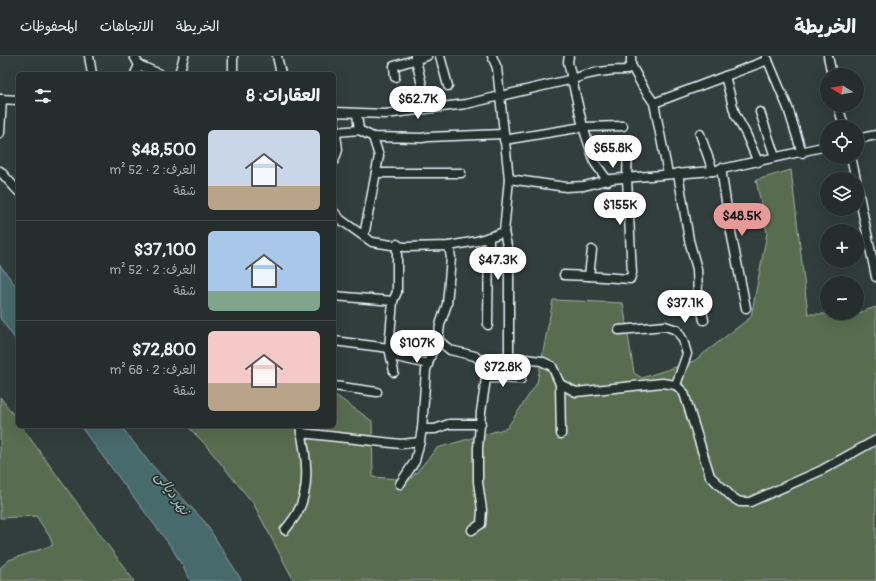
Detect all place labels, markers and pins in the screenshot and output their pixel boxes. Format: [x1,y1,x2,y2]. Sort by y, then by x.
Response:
pin: $62.7K [385,86,451,120]
pin: $65.8K [580,135,646,169]
pin: $155K [592,192,648,226]
pin: $48.5K [709,203,775,237]
pin: $47.3K [465,247,531,281]
pin: $37.1K [652,290,718,324]
pin: $107K [389,330,445,364]
pin: $72.8K [470,354,536,388]

